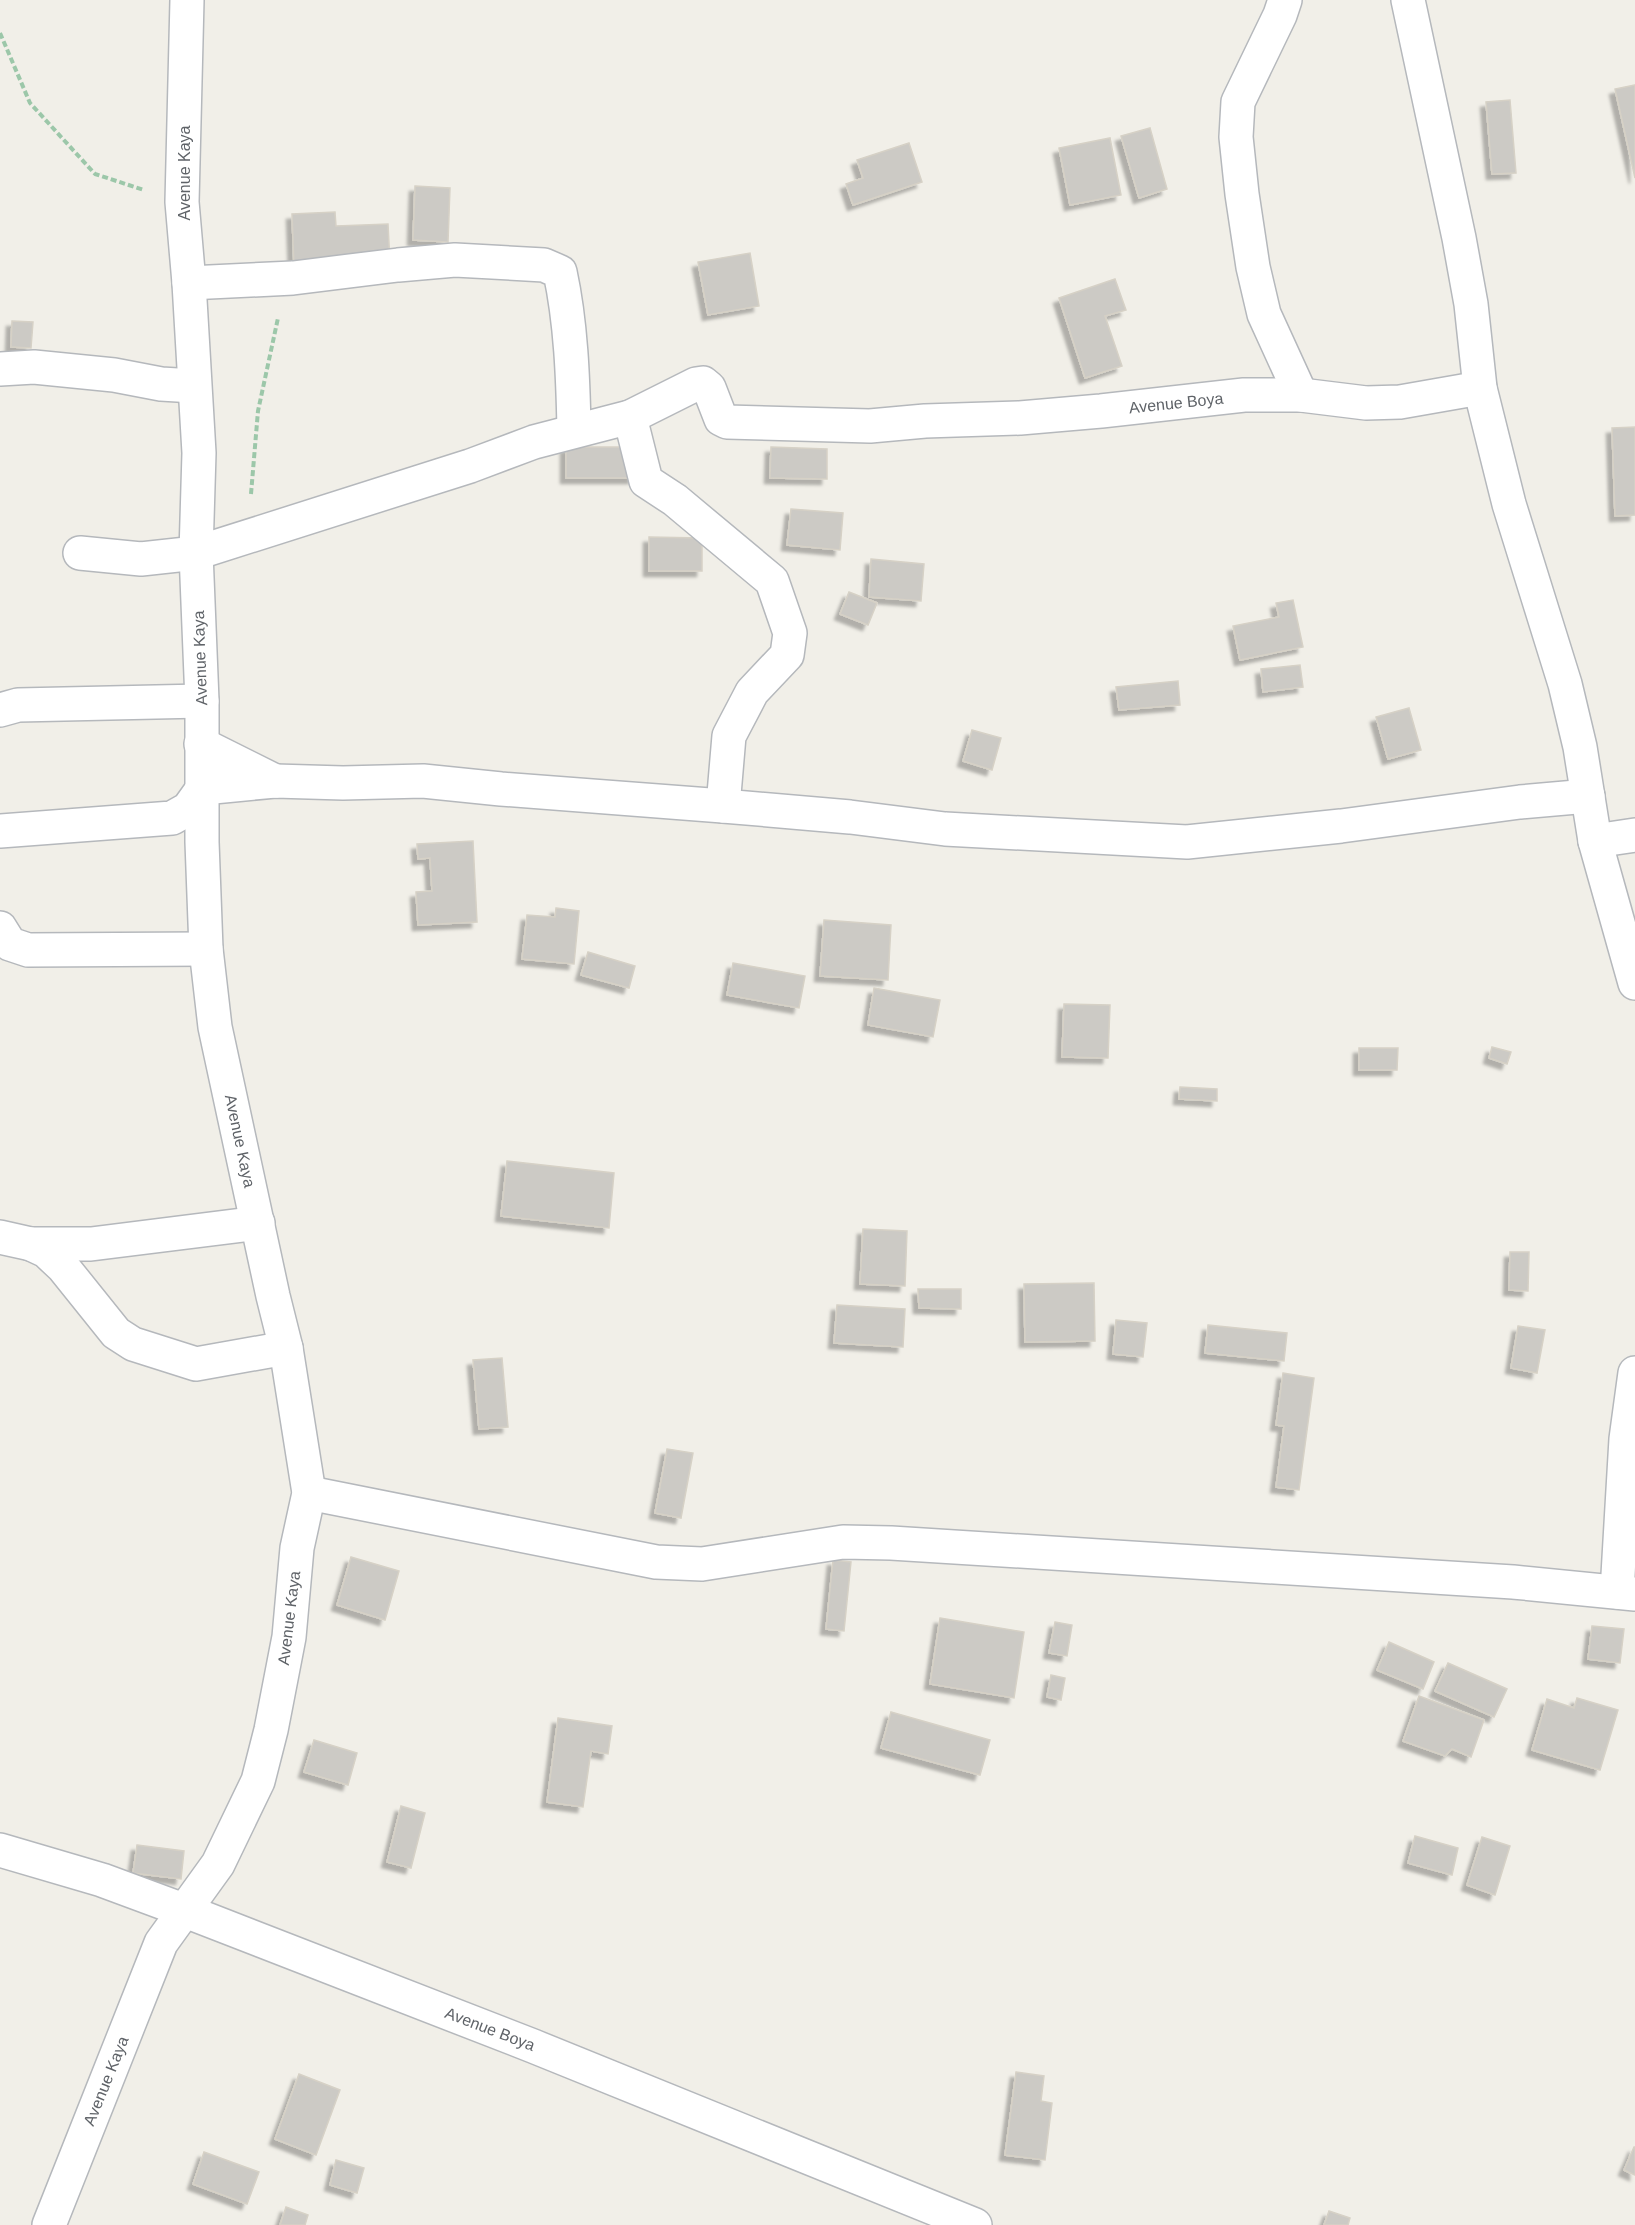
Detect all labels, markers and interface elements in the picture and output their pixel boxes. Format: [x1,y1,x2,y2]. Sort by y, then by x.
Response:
street label: Avenue Kaya [176,125,193,220]
street label: Avenue Boya [1128,390,1224,416]
street label: Avenue Kaya [190,610,210,706]
street label: Avenue Kaya [222,1093,258,1189]
street label: Avenue Kaya [275,1570,303,1666]
street label: Avenue Boya [443,2004,537,2054]
street label: Avenue Kaya [80,2034,132,2128]

